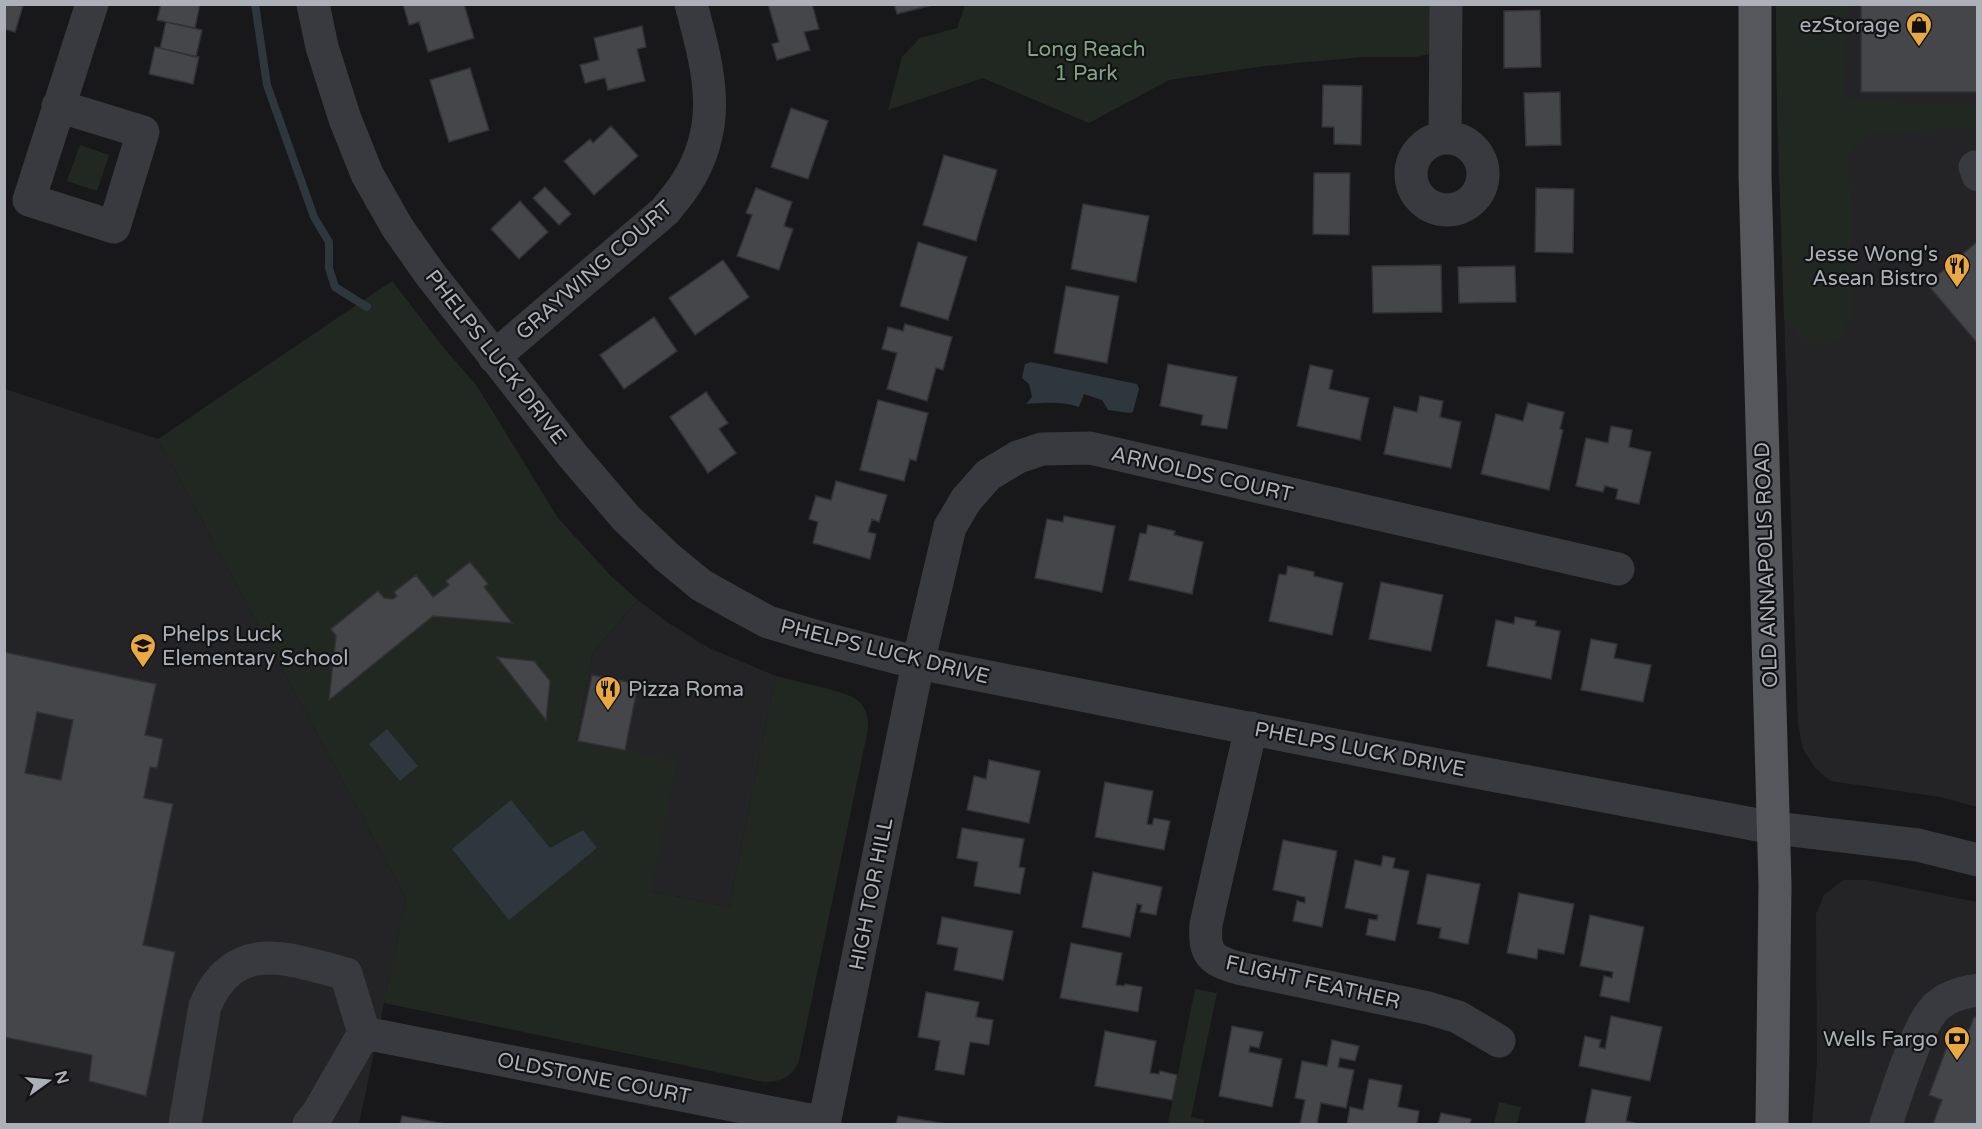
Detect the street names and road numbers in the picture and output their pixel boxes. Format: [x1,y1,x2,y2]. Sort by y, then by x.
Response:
street label: GRAYWING COURT [511,195,678,345]
street label: PHELPS LUCK DRIVE [420,265,571,449]
street label: ARNOLDS COURT [1109,441,1295,508]
street label: OLD ANNAPOLIS ROAD [1750,442,1783,688]
street label: PHELPS LUCK DRIVE [778,613,992,690]
street label: PHELPS LUCK DRIVE [1252,717,1468,782]
street label: HIGH TOR HILL [844,816,899,972]
street label: FLIGHT FEATHER [1223,950,1403,1015]
street label: OLDSTONE COURT [495,1047,693,1110]

